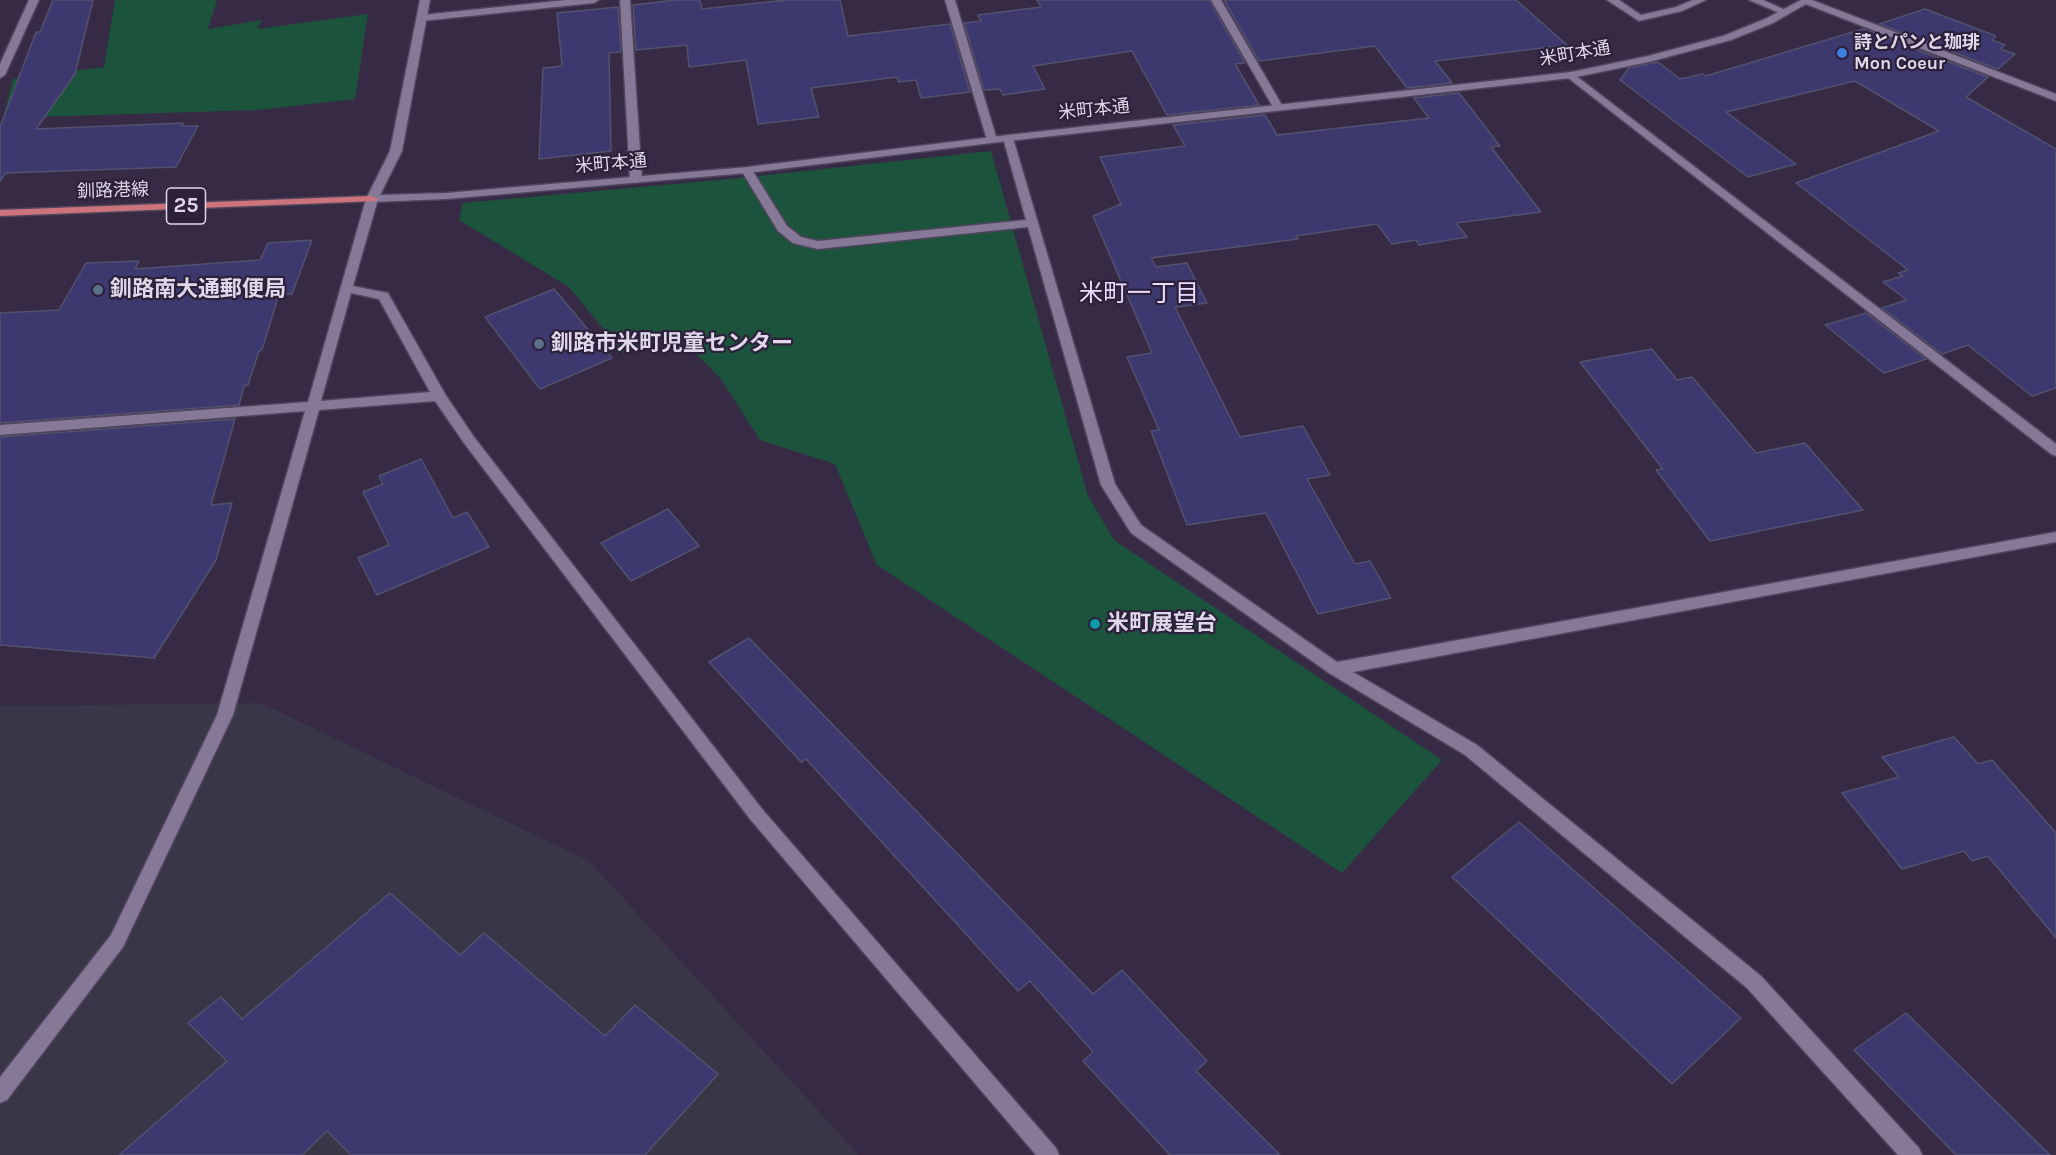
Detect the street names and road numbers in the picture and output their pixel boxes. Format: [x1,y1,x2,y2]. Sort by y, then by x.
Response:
street label: 米町本通 [1538,37,1612,71]
street label: 米町本通 [1057,95,1131,125]
street label: 米町本通 [574,150,648,178]
street label: 釧路港線 [77,179,149,203]
road number: 25 [166,188,206,224]

